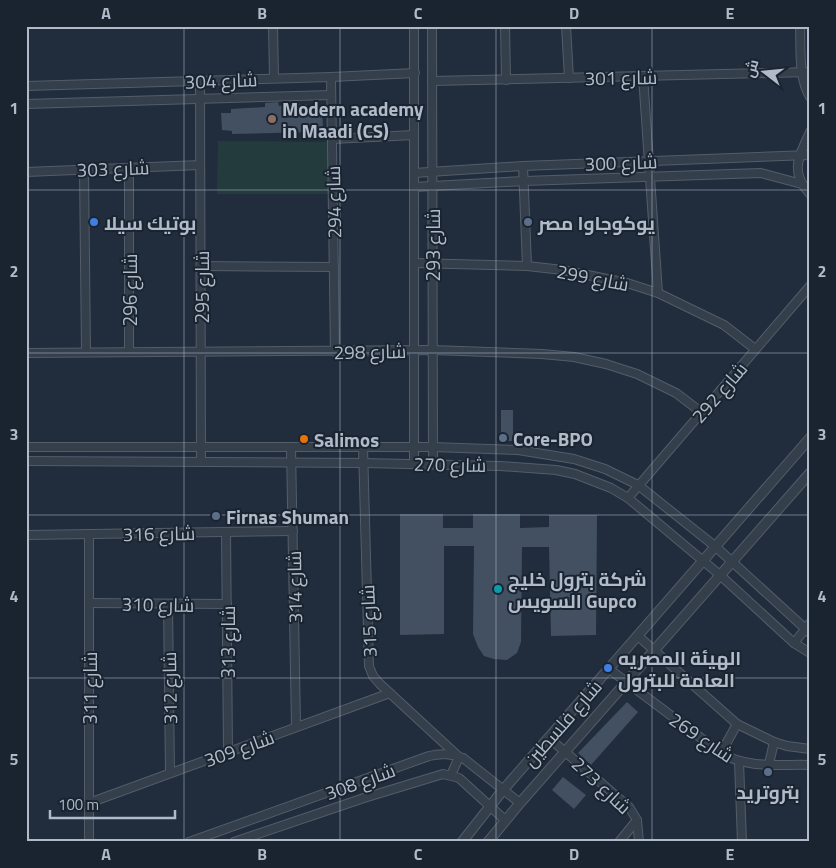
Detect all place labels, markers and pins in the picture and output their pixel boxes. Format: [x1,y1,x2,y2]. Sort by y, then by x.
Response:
place label: Modern academy in Maadi (CS) [282,94,424,145]
marker: Modern academy in Maadi (CS) [266,113,278,125]
place label: بوتيك سيلا [104,208,196,237]
place label: يوكوجاوا مصر [537,208,655,237]
marker: بوتيك سيلا [88,216,100,228]
marker: يوكوجاوا مصر [522,216,534,228]
place label: Core-BPO [513,424,593,453]
place label: Salimos [314,425,379,454]
marker: Core-BPO [497,432,509,444]
marker: Salimos [298,433,310,445]
place label: Firnas Shuman [226,502,349,531]
marker: Firnas Shuman [210,510,222,522]
place label: شركة بترول خليج السويس Gupco [508,564,647,615]
marker: شركة بترول خليج السويس Gupco [492,583,504,595]
place label: الهيئة المصريه العامة للبترول [618,643,741,694]
marker: الهيئة المصريه العامة للبترول [602,662,614,674]
marker: بتروتريد [762,766,774,778]
place label: بتروتريد [736,777,800,806]

